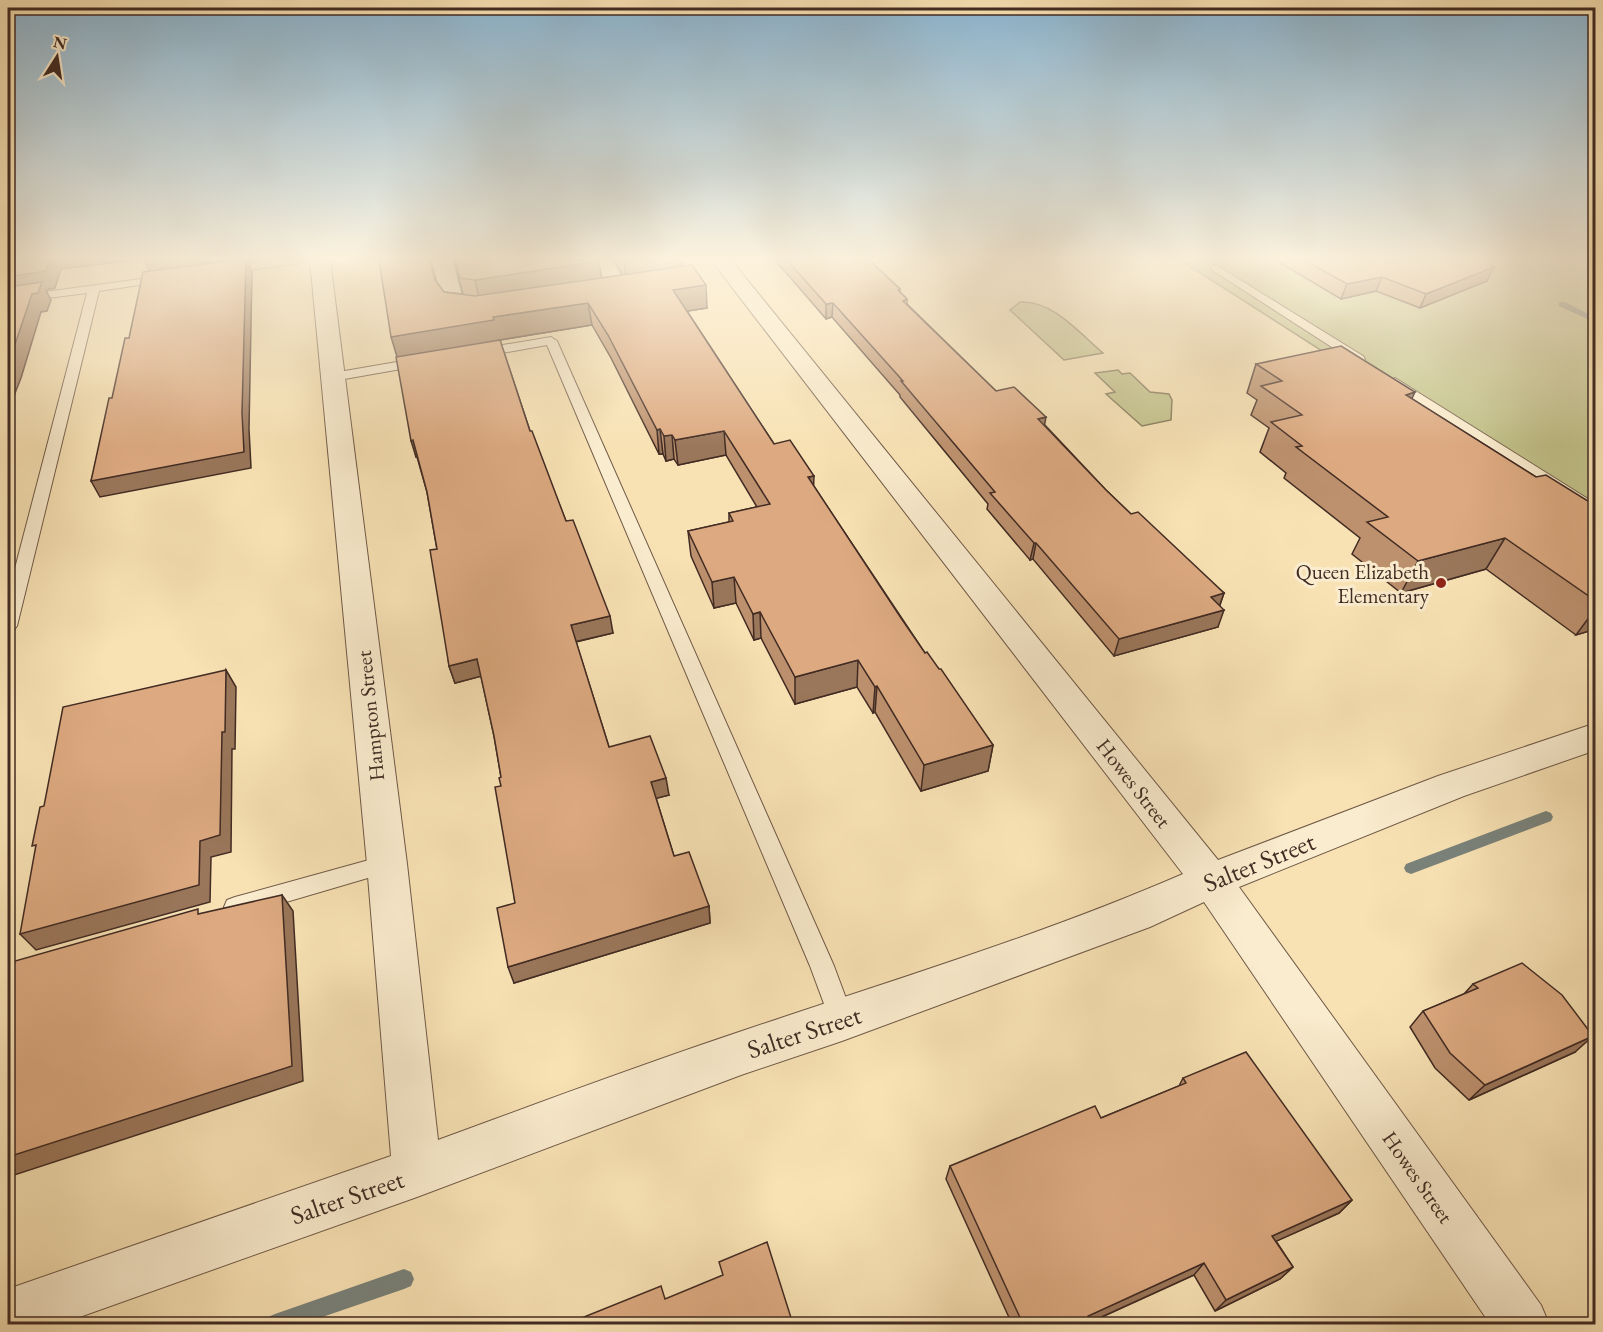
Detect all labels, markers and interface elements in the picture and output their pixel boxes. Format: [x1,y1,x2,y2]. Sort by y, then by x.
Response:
north arrow [27,27,87,87]
text: N [51,31,69,54]
place label: Queen Elizabeth Elementary [1296,558,1430,609]
marker: Queen Elizabeth Elementary [1434,576,1448,590]
street label: Hampton Street [350,649,390,783]
street label: Howes Street [1091,733,1178,833]
street label: Salter Street [1198,824,1320,900]
street label: Salter Street [743,998,865,1066]
street label: Howes Street [1376,1126,1460,1229]
street label: Salter Street [286,1162,408,1232]

